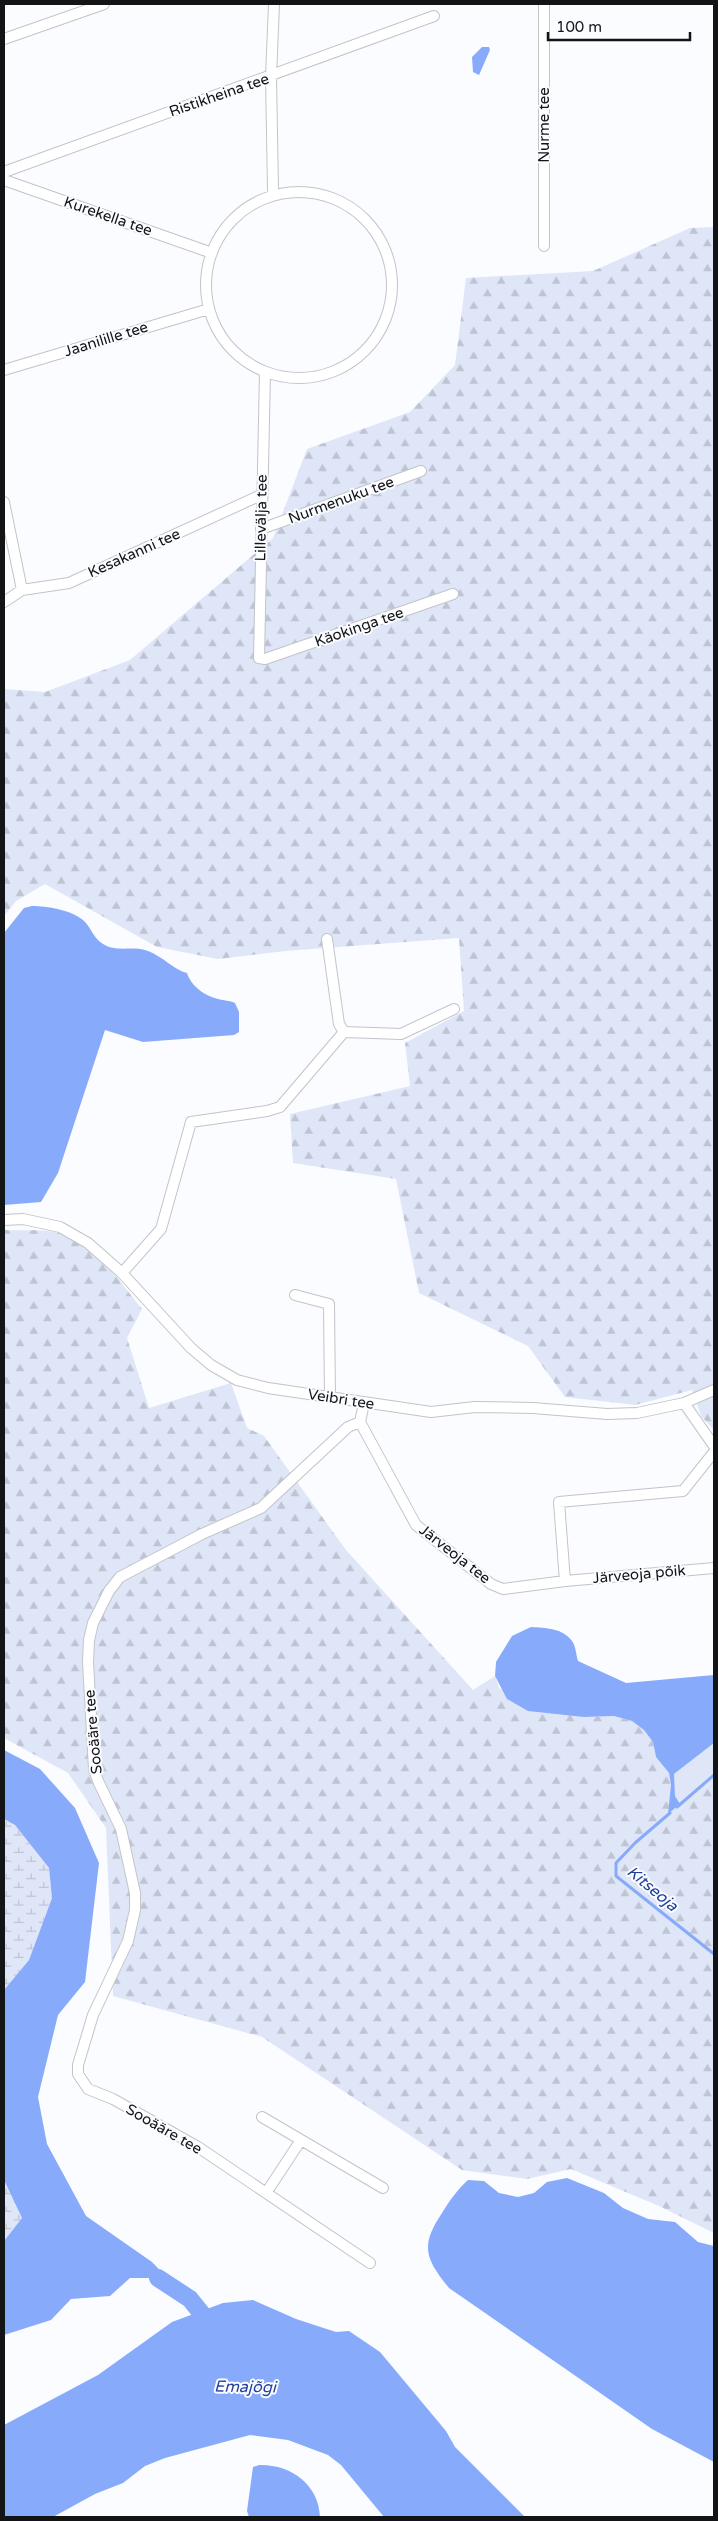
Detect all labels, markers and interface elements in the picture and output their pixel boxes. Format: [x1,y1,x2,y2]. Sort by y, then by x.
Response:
scale bar [548,10,690,42]
text: 100 m [556,18,602,36]
street label: Ristikheina tee [167,69,271,121]
street label: Nurme tee [535,87,553,163]
street label: Kurekella tee [62,192,154,240]
street label: Jaanilille tee [62,318,150,360]
street label: Nurmenuku tee [286,473,396,527]
street label: Lillevälja tee [251,474,271,562]
street label: Kesakanni tee [85,525,183,581]
street label: Käokinga tee [312,603,406,651]
street label: Veibri tee [306,1385,376,1413]
street label: Järveoja tee [416,1521,494,1587]
street label: Järveoja põik [592,1561,686,1587]
street label: Sooääre tee [80,1689,106,1775]
water label: Kitseoja [623,1862,683,1916]
street label: Sooääre tee [123,2100,205,2158]
water label: Emajõgi [214,2376,278,2398]

